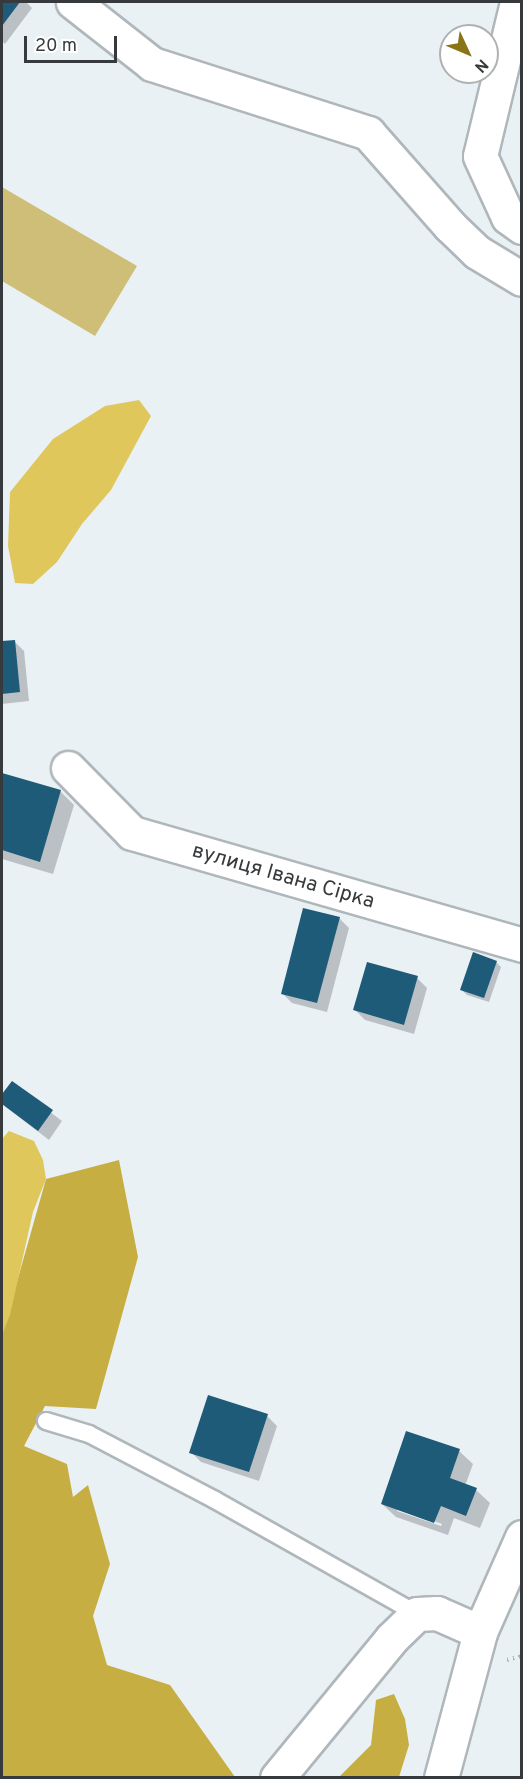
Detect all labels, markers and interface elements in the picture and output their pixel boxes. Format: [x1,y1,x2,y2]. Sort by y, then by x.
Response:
scale bar [27,24,120,62]
north arrow [439,24,499,84]
text: 20 m [35,35,77,58]
text: N [469,54,492,76]
street label: вулиця Івана Сірка [189,839,377,915]

